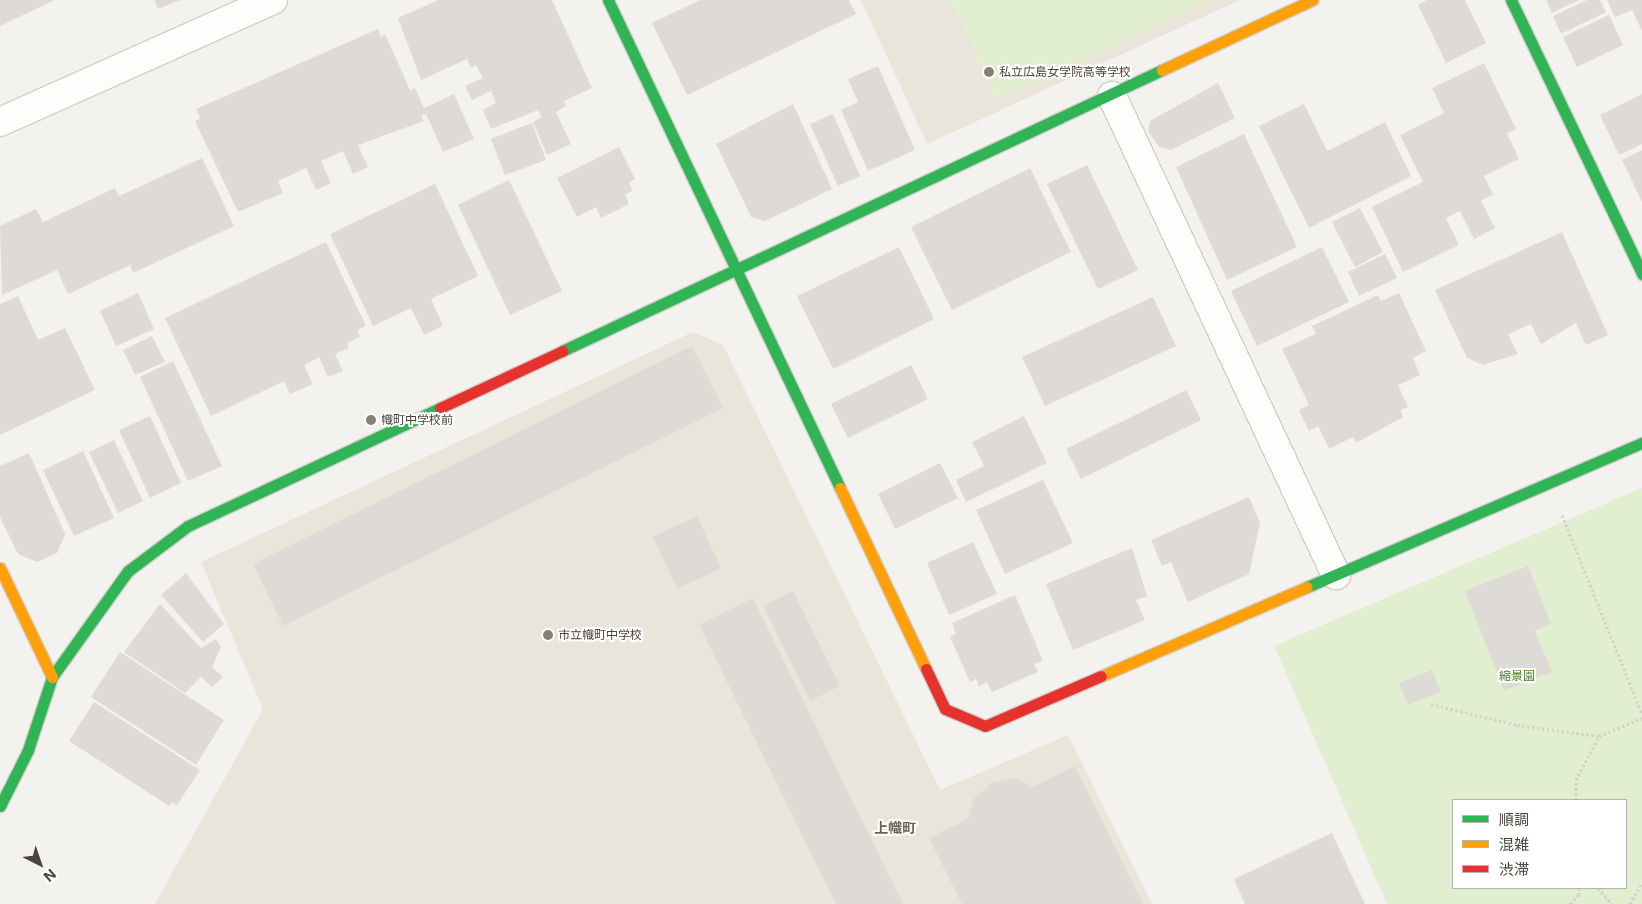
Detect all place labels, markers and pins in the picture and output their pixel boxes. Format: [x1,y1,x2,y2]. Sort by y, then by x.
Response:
place label: 私立広島女学院高等学校 [999,65,1131,79]
marker: 私立広島女学院高等学校 [983,66,995,78]
place label: 幟町中学校前 [381,413,453,427]
marker: 幟町中学校前 [365,414,377,426]
place label: 市立幟町中学校 [558,628,642,642]
marker: 市立幟町中学校 [542,629,554,641]

